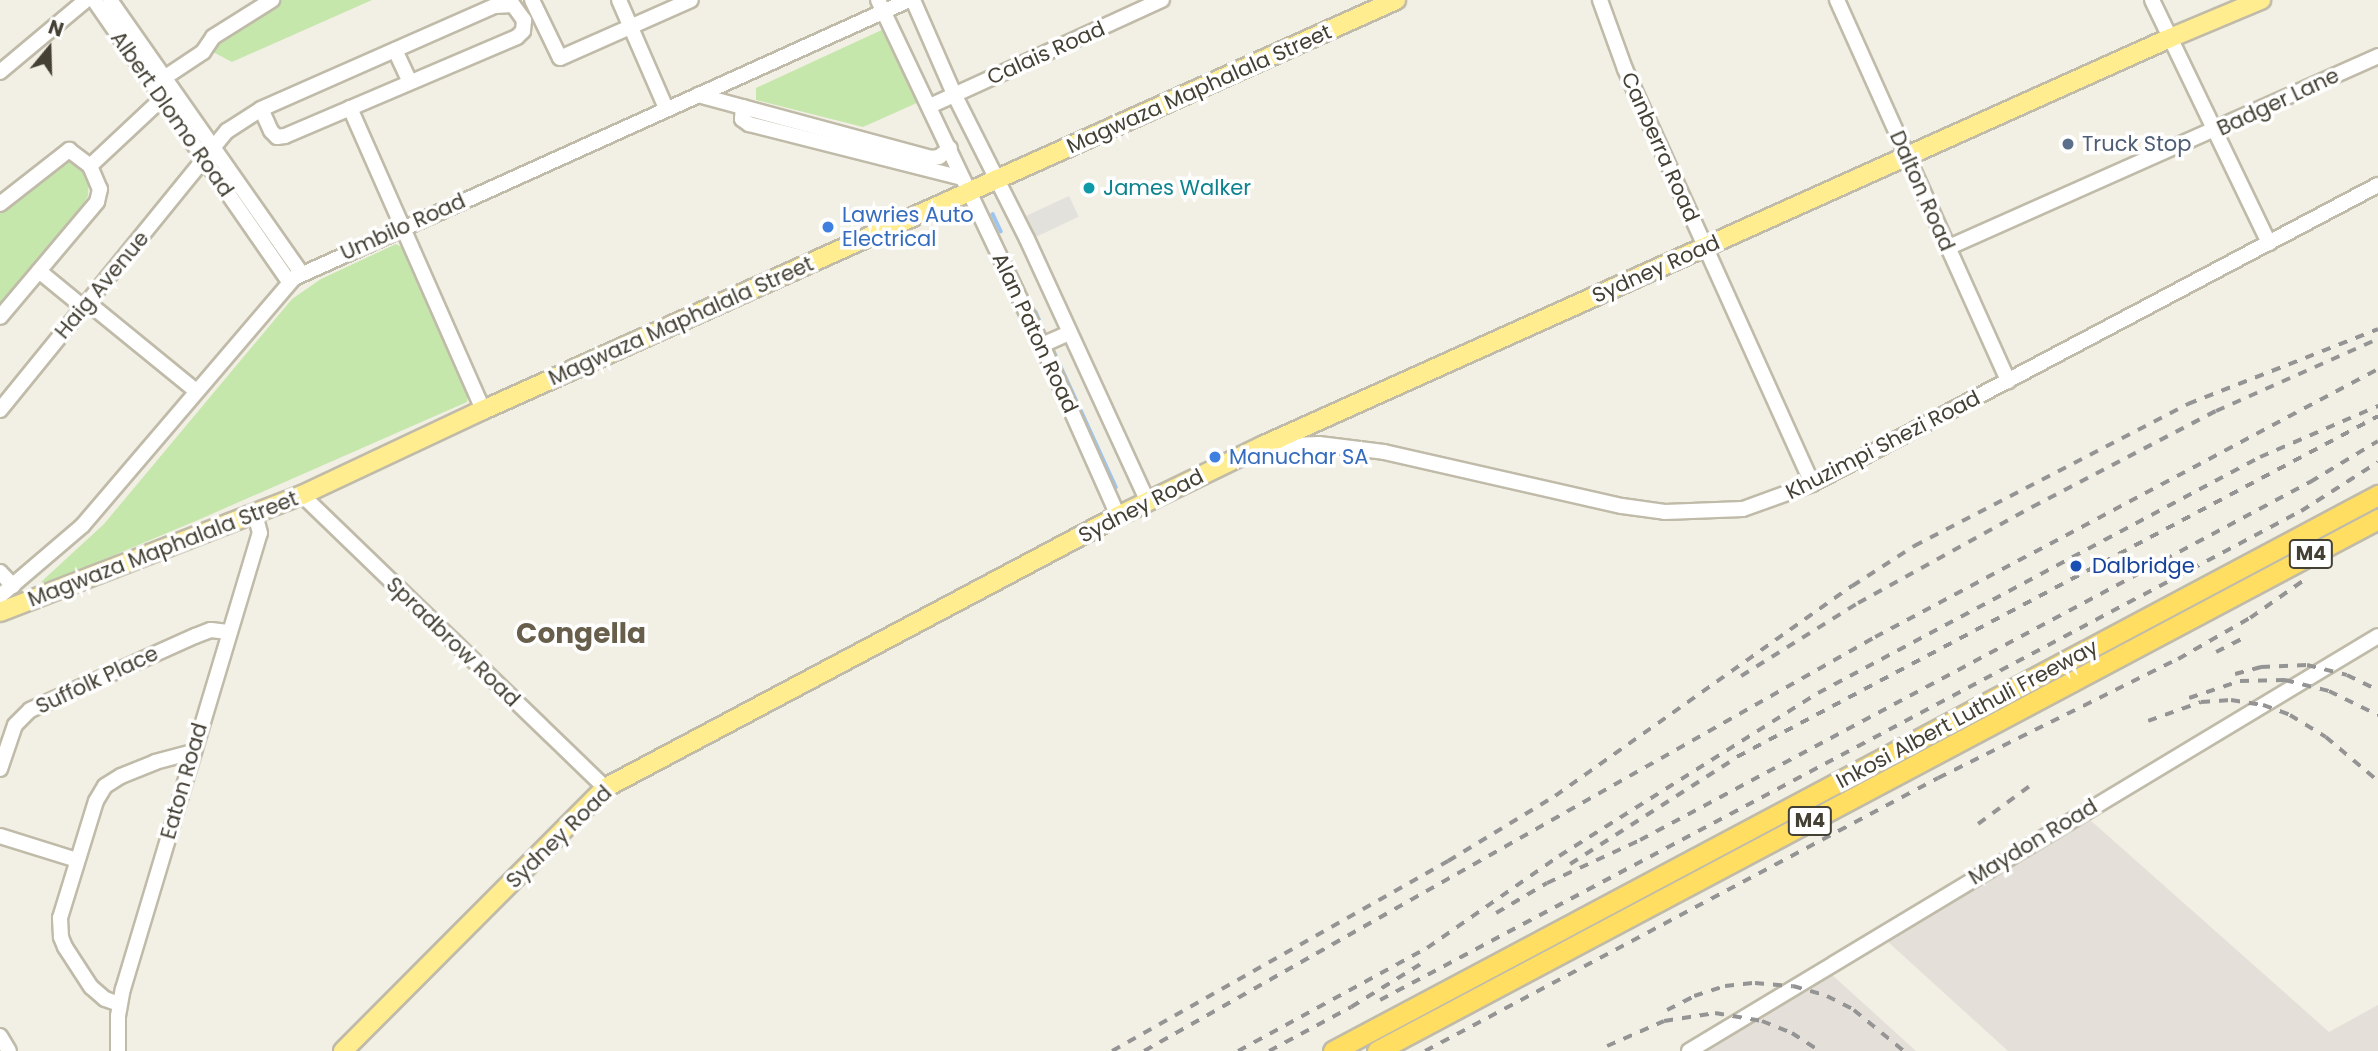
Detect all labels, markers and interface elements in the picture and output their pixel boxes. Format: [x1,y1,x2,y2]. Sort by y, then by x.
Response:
north arrow [14,14,84,84]
text: N [45,14,67,44]
street label: Calais Road [983,16,1109,90]
street label: Magwaza Maphalala Street [1063,19,1335,159]
street label: Albert Dlomo Road [105,26,239,202]
street label: Badger Lane [2213,63,2343,141]
street label: Canberra Road [1616,68,1704,226]
street label: Dalton Road [1884,127,1960,255]
place label: Truck Stop [2082,131,2191,157]
marker: Truck Stop [2060,136,2076,152]
place label: James Walker [1103,175,1251,201]
marker: James Walker [1081,180,1097,196]
street label: Umbilo Road [337,188,469,266]
place label: Lawries Auto Electrical [842,202,974,252]
marker: Lawries Auto Electrical [820,219,836,235]
street label: Haig Avenue [50,226,154,344]
street label: Sydney Road [1588,230,1724,308]
street label: Alan Paton Road [987,249,1083,417]
street label: Magwaza Maphalala Street [545,251,817,391]
street label: Khuzimpi Shezi Road [1782,385,1984,505]
place label: Manuchar SA [1229,444,1368,470]
marker: Manuchar SA [1207,449,1223,465]
street label: Sydney Road [1074,464,1208,548]
street label: Magwaza Maphalala Street [24,486,302,612]
road number: M4 [2288,538,2334,569]
place label: Dalbridge [2092,553,2195,579]
marker: Dalbridge [2066,556,2086,576]
street label: Spradbrow Road [381,572,525,712]
district label: Congella [516,617,646,651]
street label: Inkosi Albert Luthuli Freeway [1832,634,2102,794]
street label: Suffolk Place [32,641,162,719]
street label: Eaton Road [155,720,213,842]
street label: Sydney Road [501,780,617,894]
street label: Maydon Road [1964,794,2102,890]
road number: M4 [1787,806,1833,836]

